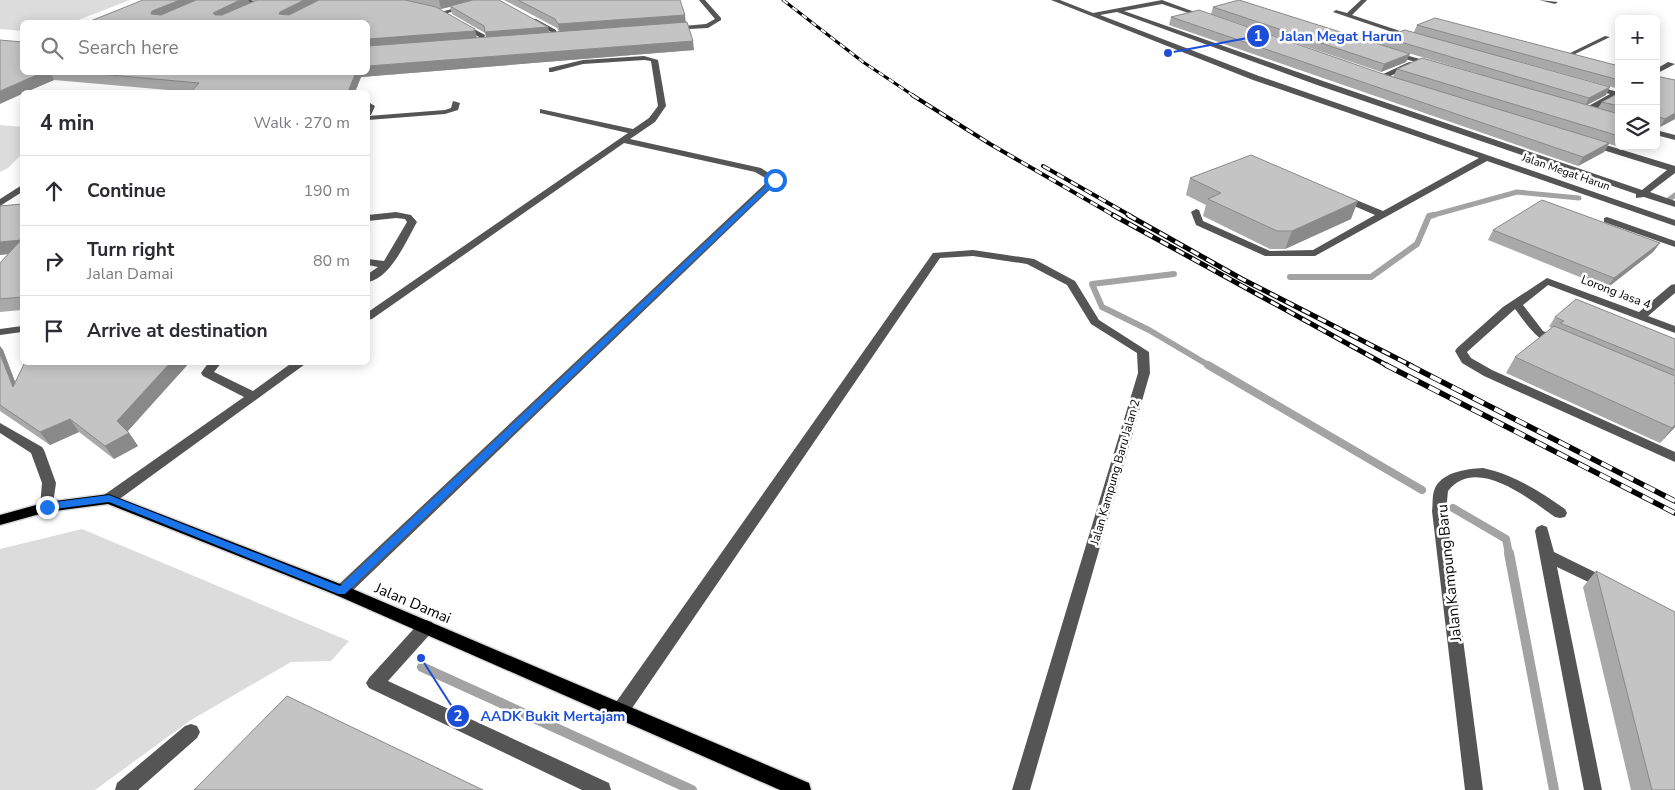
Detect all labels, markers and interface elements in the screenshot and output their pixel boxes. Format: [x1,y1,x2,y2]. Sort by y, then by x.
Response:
map controls [1615,15,1660,150]
button: + [1615,15,1660,60]
search box [20,20,370,75]
callout: Jalan Megat Harun [1245,21,1412,50]
text: 1 [1253,26,1263,46]
text: Jalan Megat Harun [1279,27,1402,46]
icon: search [38,34,66,62]
text: Search here [78,35,179,61]
button: − [1615,60,1660,105]
button: layers [1615,105,1660,150]
text: 4 min [40,109,94,137]
text: Walk · 270 m [254,112,350,134]
street label: Jalan Megat Harun [1519,150,1612,194]
route start [764,169,787,192]
icon: ahead [40,177,68,205]
text: Continue [87,178,166,204]
text: 190 m [303,180,350,202]
text: Turn right [87,237,174,263]
icon: right [40,247,68,275]
text: 80 m [313,250,350,272]
text: Jalan Damai [87,263,173,285]
street label: Lorong Jasa 4 [1579,271,1653,313]
icon: arrive [40,317,68,345]
text: Arrive at destination [87,318,268,344]
street label: Jalan Kampung Baru Jalan 2 [1086,397,1143,548]
route end [36,496,59,519]
street label: Jalan Kampung Baru [1432,503,1466,644]
street label: Jalan Damai [371,578,454,628]
callout: AADK Bukit Mertajam [446,701,636,730]
text: 2 [453,706,463,726]
text: AADK Bukit Mertajam [481,707,625,726]

